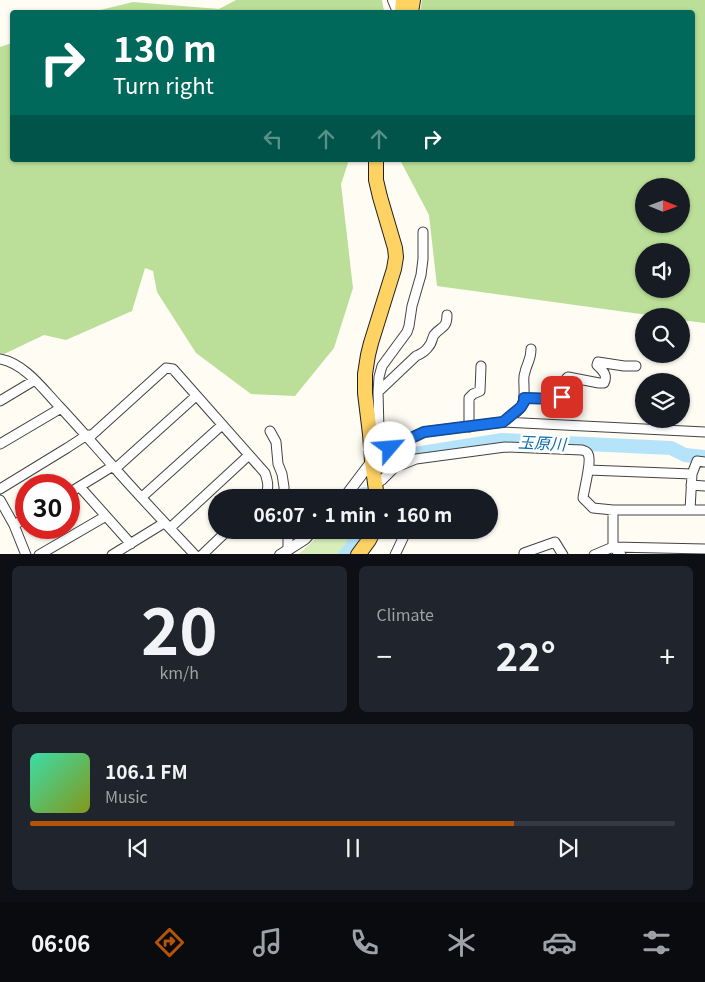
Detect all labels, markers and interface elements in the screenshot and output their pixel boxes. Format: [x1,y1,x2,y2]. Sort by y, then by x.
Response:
text: 130 m [113,21,217,72]
icon: right [30,30,95,95]
text: Turn right [113,68,214,100]
icon: left [259,125,287,153]
icon: ahead [312,125,340,153]
icon: ahead [365,125,393,153]
icon: right [418,125,446,153]
north arrow [635,178,690,232]
map controls [635,178,690,428]
button: sound [635,243,690,298]
button: search [635,308,690,363]
button: layers [635,373,690,428]
pin [541,376,583,418]
icon: arrive [548,383,576,411]
position arrow [363,421,415,473]
water label: 玉原川 [517,429,569,455]
speed limit sign: 30 [15,474,80,539]
text: 06:07 · 1 min · 160 m [254,500,452,527]
text: 20 [141,580,218,674]
text: Climate [377,602,434,626]
text: 22° [496,627,556,682]
text: − [377,635,392,675]
text: + [659,635,675,675]
text: km/h [159,660,199,684]
text: 106.1 FM [105,757,188,784]
text: Music [105,784,148,808]
icon: previous [124,834,152,862]
icon: pause [339,834,367,862]
icon: next [554,834,582,862]
icon: directions [152,925,187,960]
icon: music [250,925,285,960]
icon: phone [347,925,382,960]
icon: climate [444,925,479,960]
icon: car [542,925,577,960]
icon: filters [639,925,674,960]
text: 06:06 [31,926,90,958]

